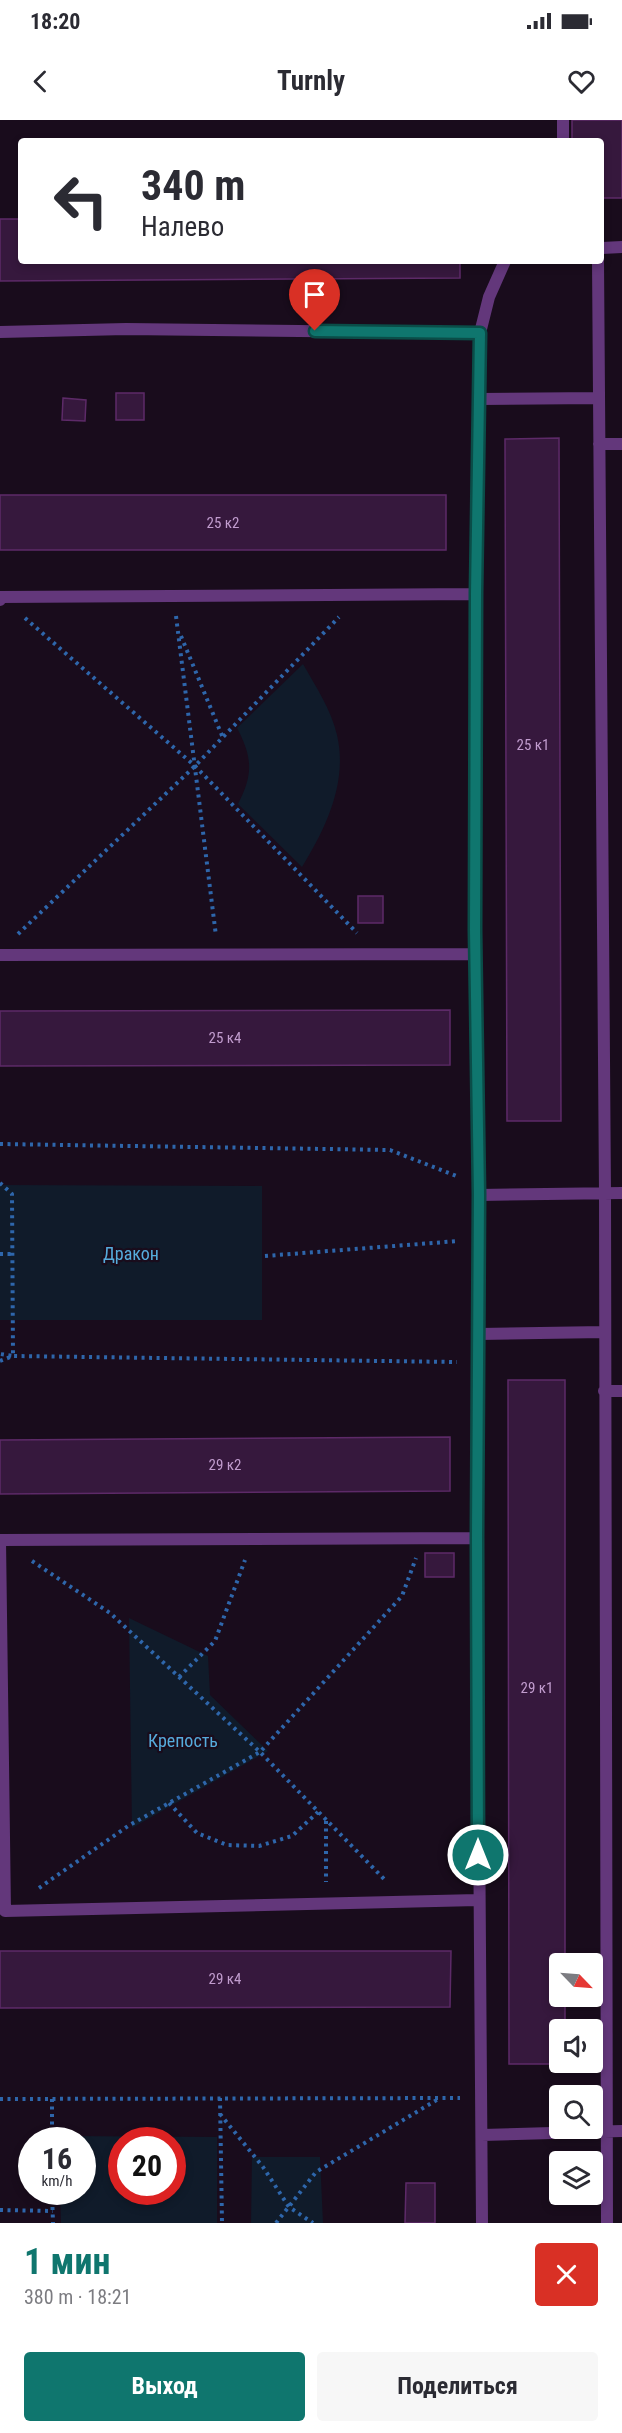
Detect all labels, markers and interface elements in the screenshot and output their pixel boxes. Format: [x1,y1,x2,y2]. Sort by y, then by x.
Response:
text: 18:20 [30,9,81,34]
icon: back [24,65,57,98]
text: Turnly [277,65,345,97]
icon: heart [565,65,598,98]
text: 340 m [141,161,246,210]
icon: left [42,162,120,240]
text: Налево [141,211,224,243]
pin [289,269,340,331]
icon: arrive [298,278,331,311]
house number: 25 к2 [207,514,239,532]
house number: 25 к1 [517,736,549,754]
house number: 25 к4 [209,1029,241,1047]
park label: Дракон [103,1243,159,1264]
house number: 29 к2 [209,1456,241,1474]
house number: 29 к1 [521,1679,553,1697]
park label: Крепость [148,1730,218,1751]
position arrow [446,1823,510,1887]
north arrow [549,1953,603,2007]
map controls [549,1953,603,2205]
house number: 29 к4 [209,1970,241,1988]
button: sound [549,2019,603,2073]
button: search [549,2085,603,2139]
speed limit sign: 20 [108,2127,186,2205]
text: 16 [42,2141,72,2176]
button: layers [549,2151,603,2205]
text: km/h [42,2172,72,2190]
text: 1 мин [24,2241,110,2283]
button: close [535,2243,598,2306]
text: 380 m · 18:21 [24,2285,131,2309]
button: Выход [24,2352,305,2421]
button: Поделиться [317,2352,598,2421]

